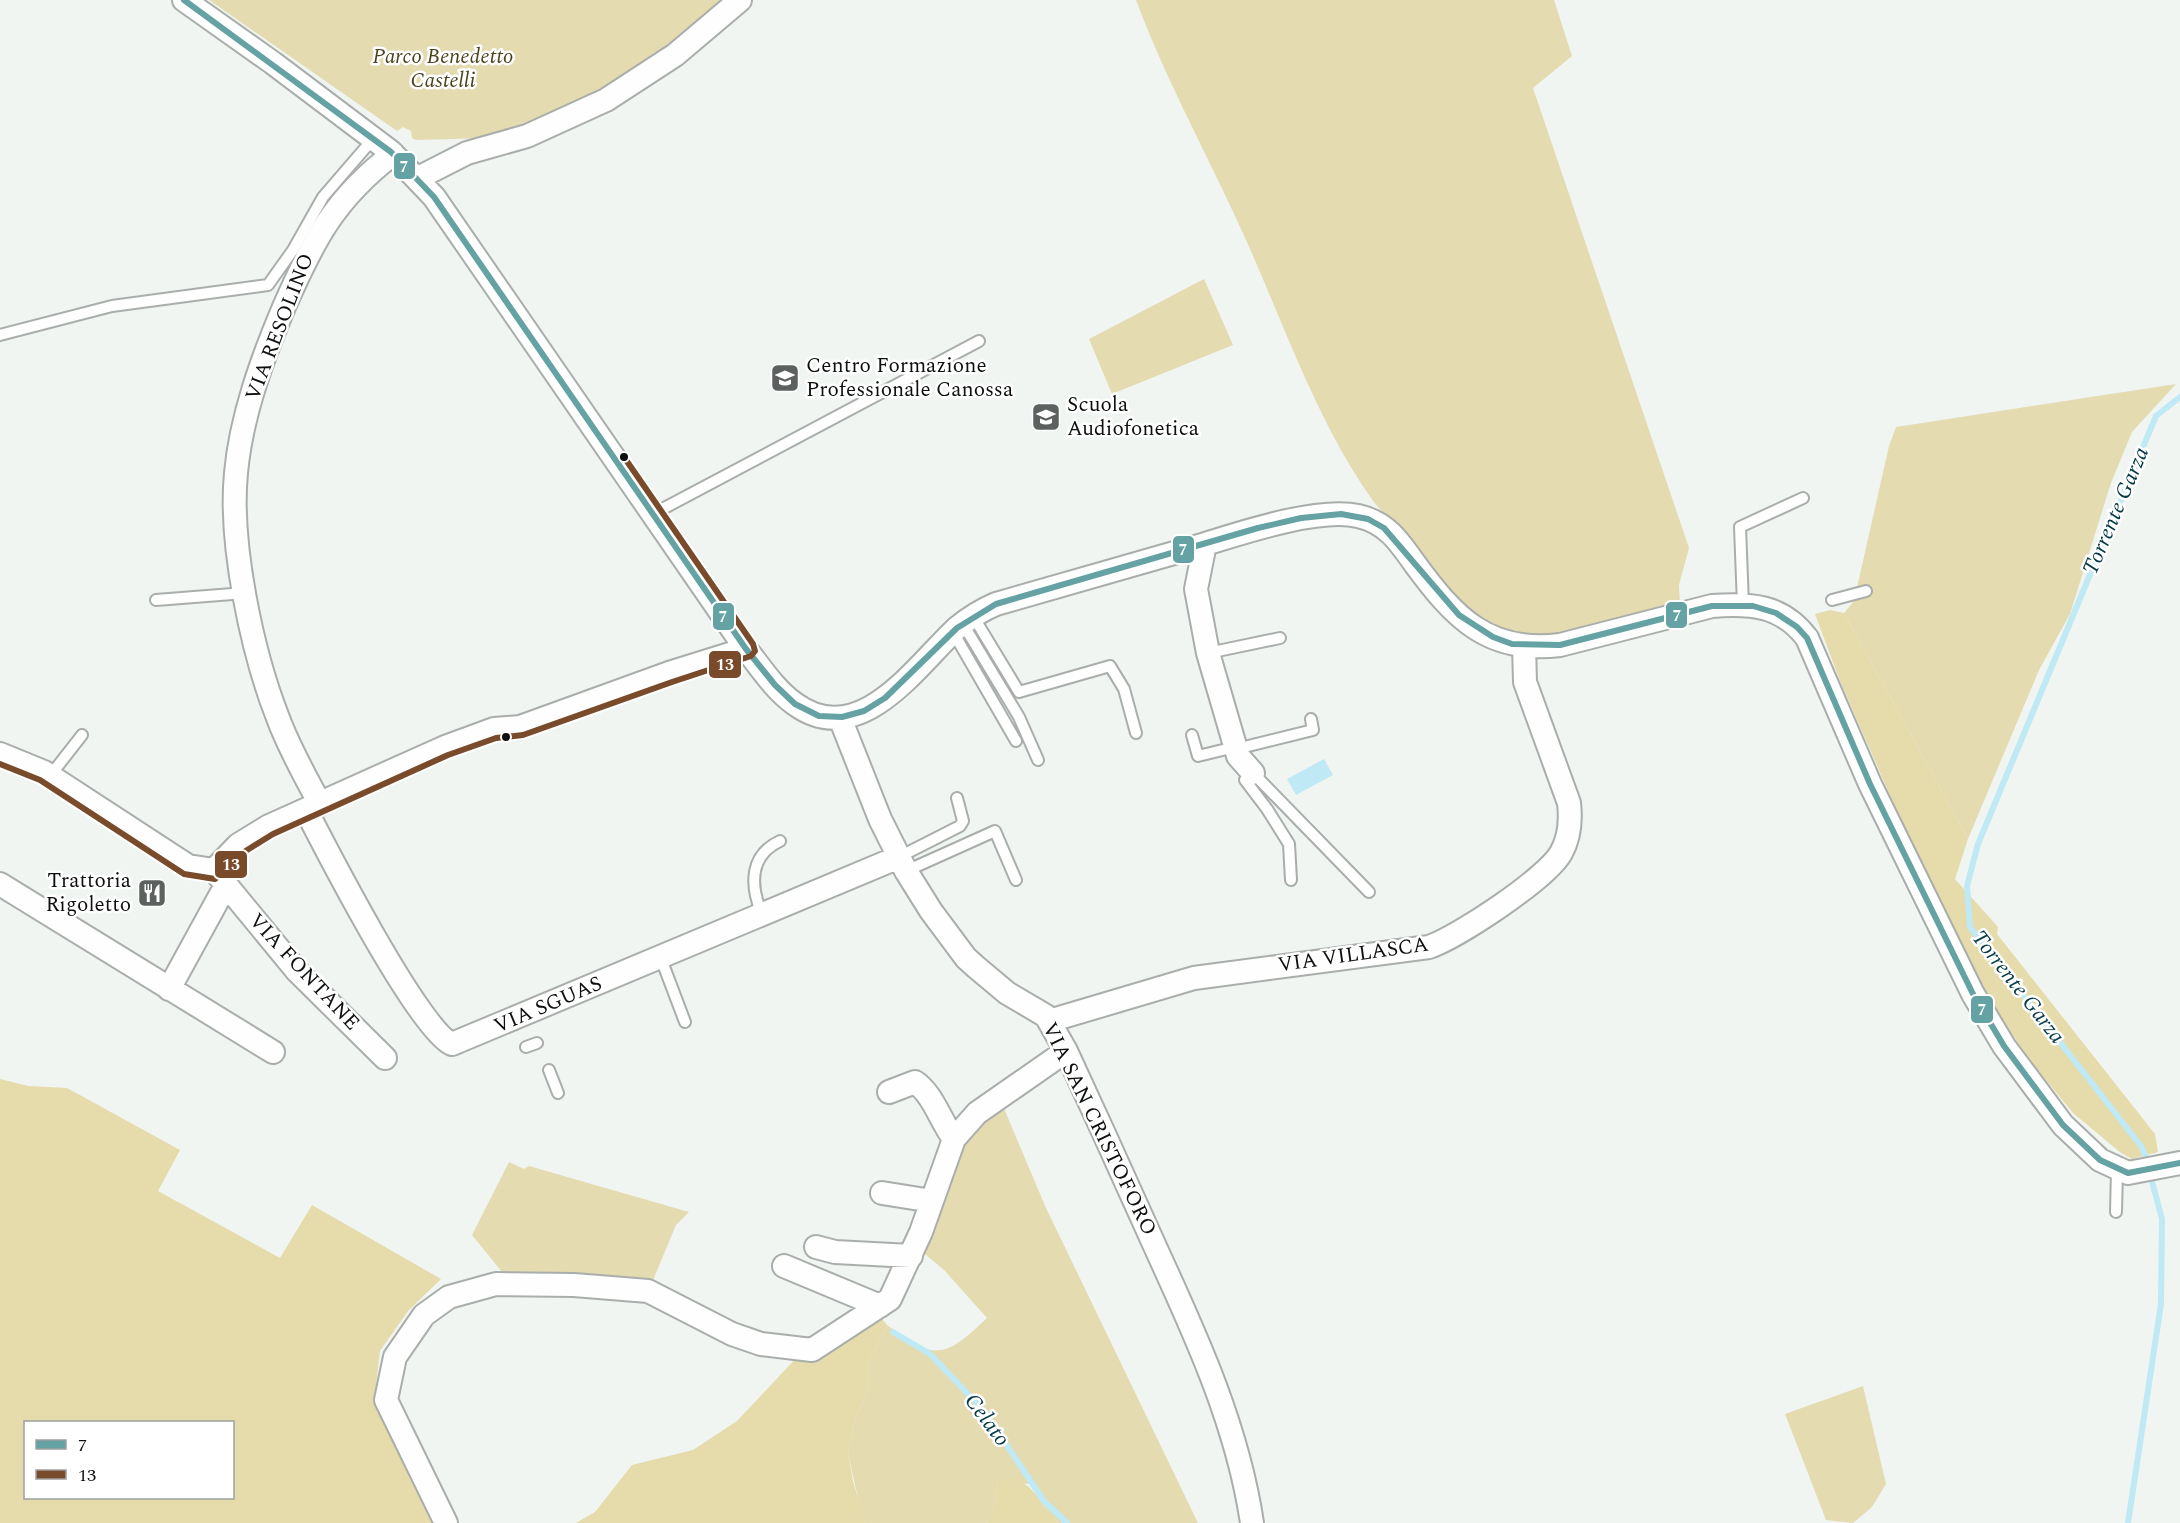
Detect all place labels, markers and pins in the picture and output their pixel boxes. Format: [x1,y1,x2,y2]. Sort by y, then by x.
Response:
place label: Centro Formazione Professionale Canossa [806,350,1014,406]
school or university icon: Centro Formazione Professionale Canossa [769,362,801,394]
place label: Scuola Audiofonetica [1067,389,1200,445]
school or university icon: Scuola Audiofonetica [1030,401,1062,433]
unlabelled marker [618,451,630,463]
unlabelled marker [500,731,512,743]
place label: Trattoria Rigoletto [45,865,132,921]
restaurant icon: Trattoria Rigoletto [136,877,168,909]

